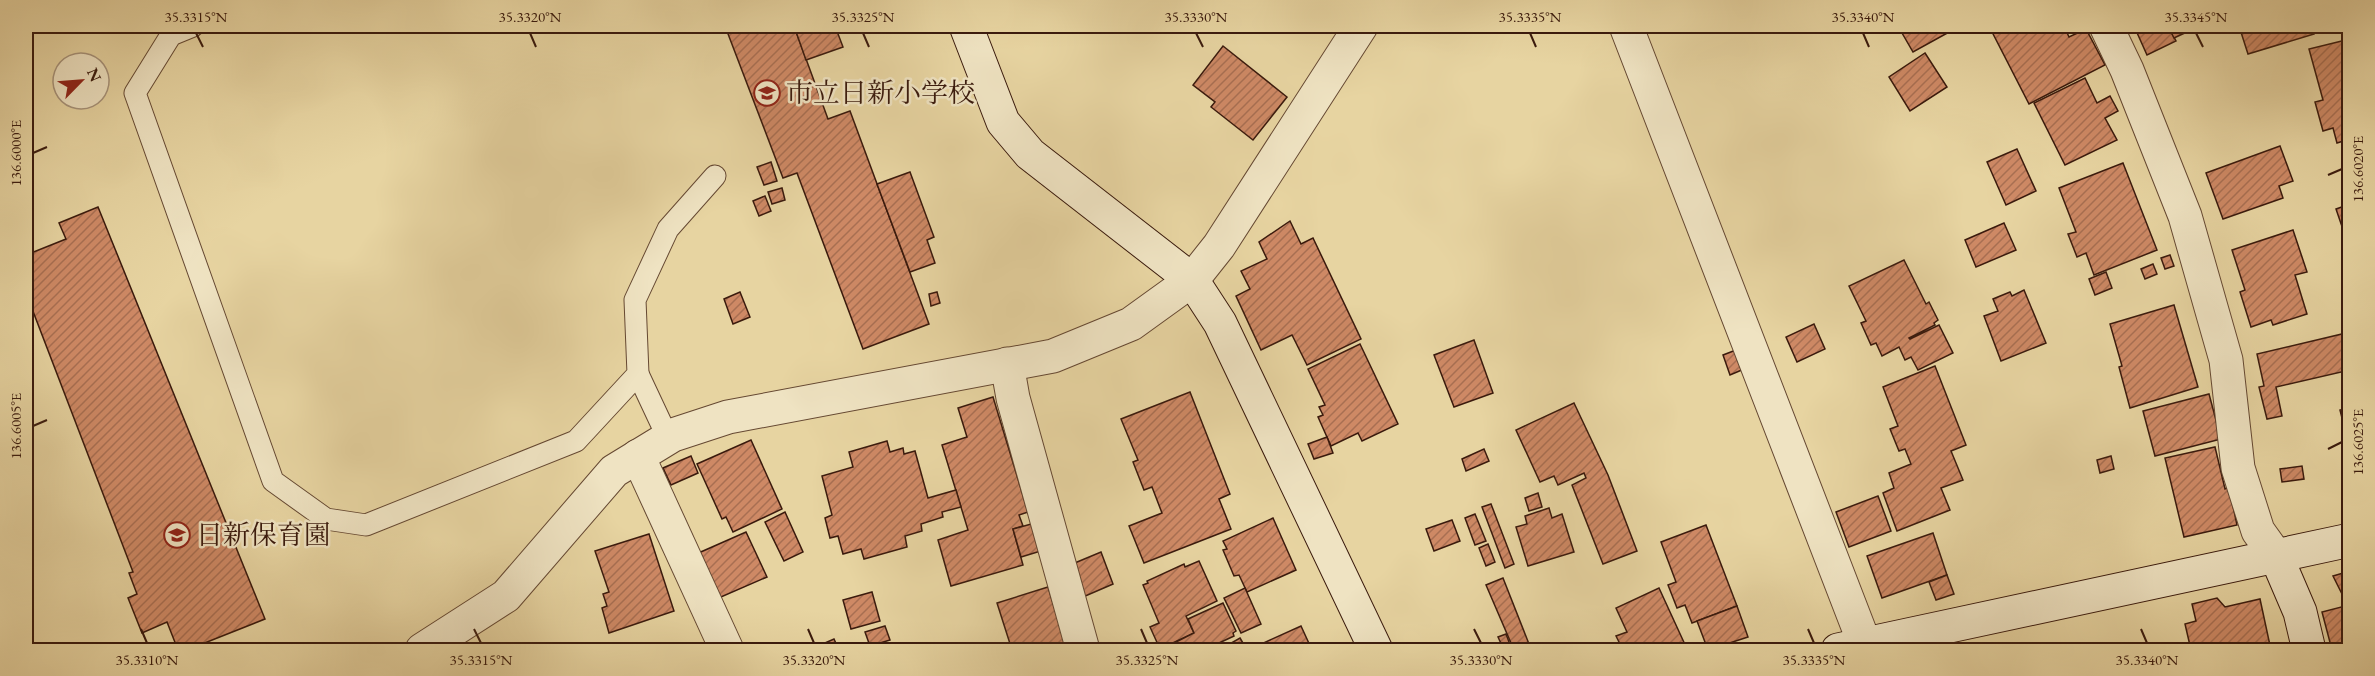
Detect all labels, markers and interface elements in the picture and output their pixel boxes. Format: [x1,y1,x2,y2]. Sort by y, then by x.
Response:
text: 35.3315°N [165,7,228,26]
text: 35.3320°N [499,7,562,26]
text: 35.3325°N [832,7,895,26]
text: 35.3330°N [1165,7,1228,26]
text: 35.3335°N [1499,7,1562,26]
text: 35.3340°N [1832,7,1895,26]
text: 35.3345°N [2165,7,2228,26]
north arrow [51,51,111,111]
text: N [82,65,106,85]
place label: 市立日新小学校 [786,75,975,110]
school or university icon: 市立日新小学校 [752,78,782,108]
text: 136.6000°E [6,119,25,186]
text: 136.6020°E [2348,135,2367,202]
text: 136.6005°E [6,392,25,459]
text: 136.6025°E [2348,408,2367,475]
place label: 日新保育園 [196,517,331,552]
school or university icon: 日新保育園 [162,520,192,550]
text: 35.3310°N [116,650,179,669]
text: 35.3315°N [450,650,513,669]
text: 35.3320°N [783,650,846,669]
text: 35.3325°N [1116,650,1179,669]
text: 35.3330°N [1450,650,1513,669]
text: 35.3335°N [1783,650,1846,669]
text: 35.3340°N [2116,650,2179,669]

